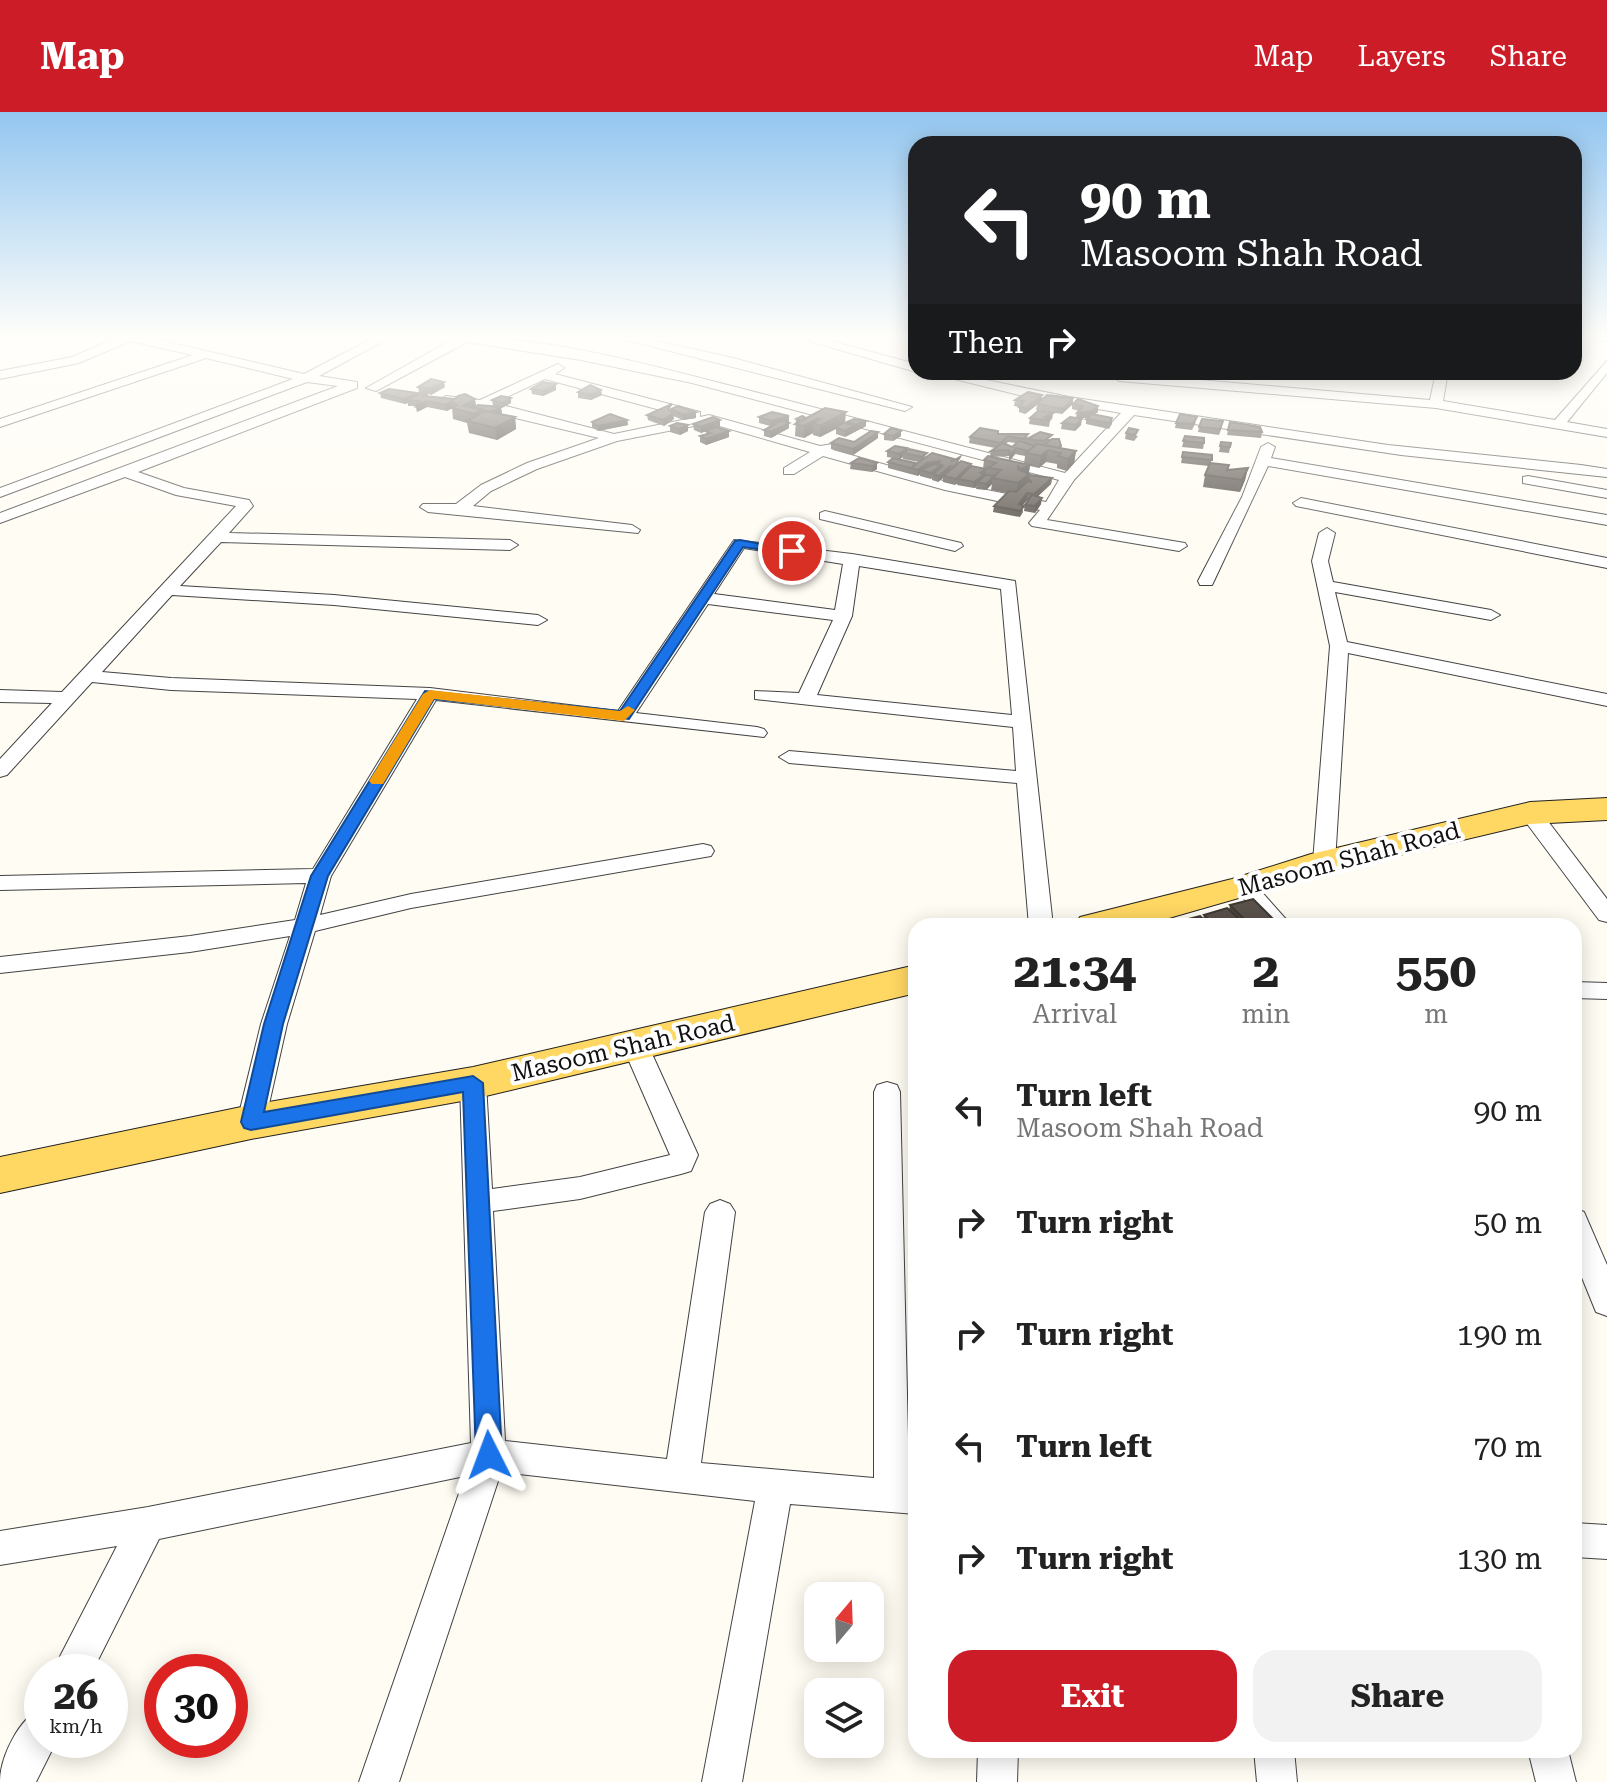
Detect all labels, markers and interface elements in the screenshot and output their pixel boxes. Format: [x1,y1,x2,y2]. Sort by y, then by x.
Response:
text: Map [40,34,125,78]
text: Map [1254,40,1313,73]
text: Layers [1357,40,1446,73]
text: Share [1490,40,1567,73]
text: 90 m [1080,166,1211,232]
icon: left [948,168,1052,272]
text: Masoom Shah Road [1080,233,1423,275]
icon: right [1039,320,1083,364]
text: Then [948,325,1023,360]
pin [758,517,826,585]
icon: arrive [770,529,814,573]
street label: Masoom Shah Road [1235,816,1463,902]
text: 21:34 [1014,943,1136,999]
text: 2 [1252,943,1279,999]
text: 550 [1396,943,1476,999]
text: Arrival [1033,999,1117,1029]
text: min [1242,999,1290,1029]
text: m [1424,999,1448,1029]
street label: Masoom Shah Road [509,1009,737,1087]
text: Turn left [1016,1078,1152,1113]
icon: left [948,1088,992,1132]
text: 90 m [1473,1093,1542,1128]
text: Masoom Shah Road [1016,1113,1263,1143]
icon: right [948,1200,992,1244]
text: Turn right [1016,1205,1173,1240]
text: 50 m [1473,1205,1542,1240]
icon: right [948,1312,992,1356]
text: Turn right [1016,1317,1173,1352]
text: 190 m [1457,1317,1542,1352]
position arrow [447,1413,531,1497]
icon: left [948,1424,992,1468]
text: Turn left [1016,1429,1152,1464]
text: 70 m [1473,1429,1542,1464]
icon: right [948,1536,992,1580]
text: Turn right [1016,1541,1173,1576]
text: 130 m [1457,1541,1542,1576]
north arrow [804,1582,884,1662]
map controls [804,1582,884,1758]
button: Exit [948,1650,1237,1742]
button: Share [1253,1650,1542,1742]
speed limit sign: 30 [144,1654,248,1758]
text: 26 [54,1672,98,1719]
button: layers [804,1678,884,1758]
text: km/h [49,1714,103,1738]

